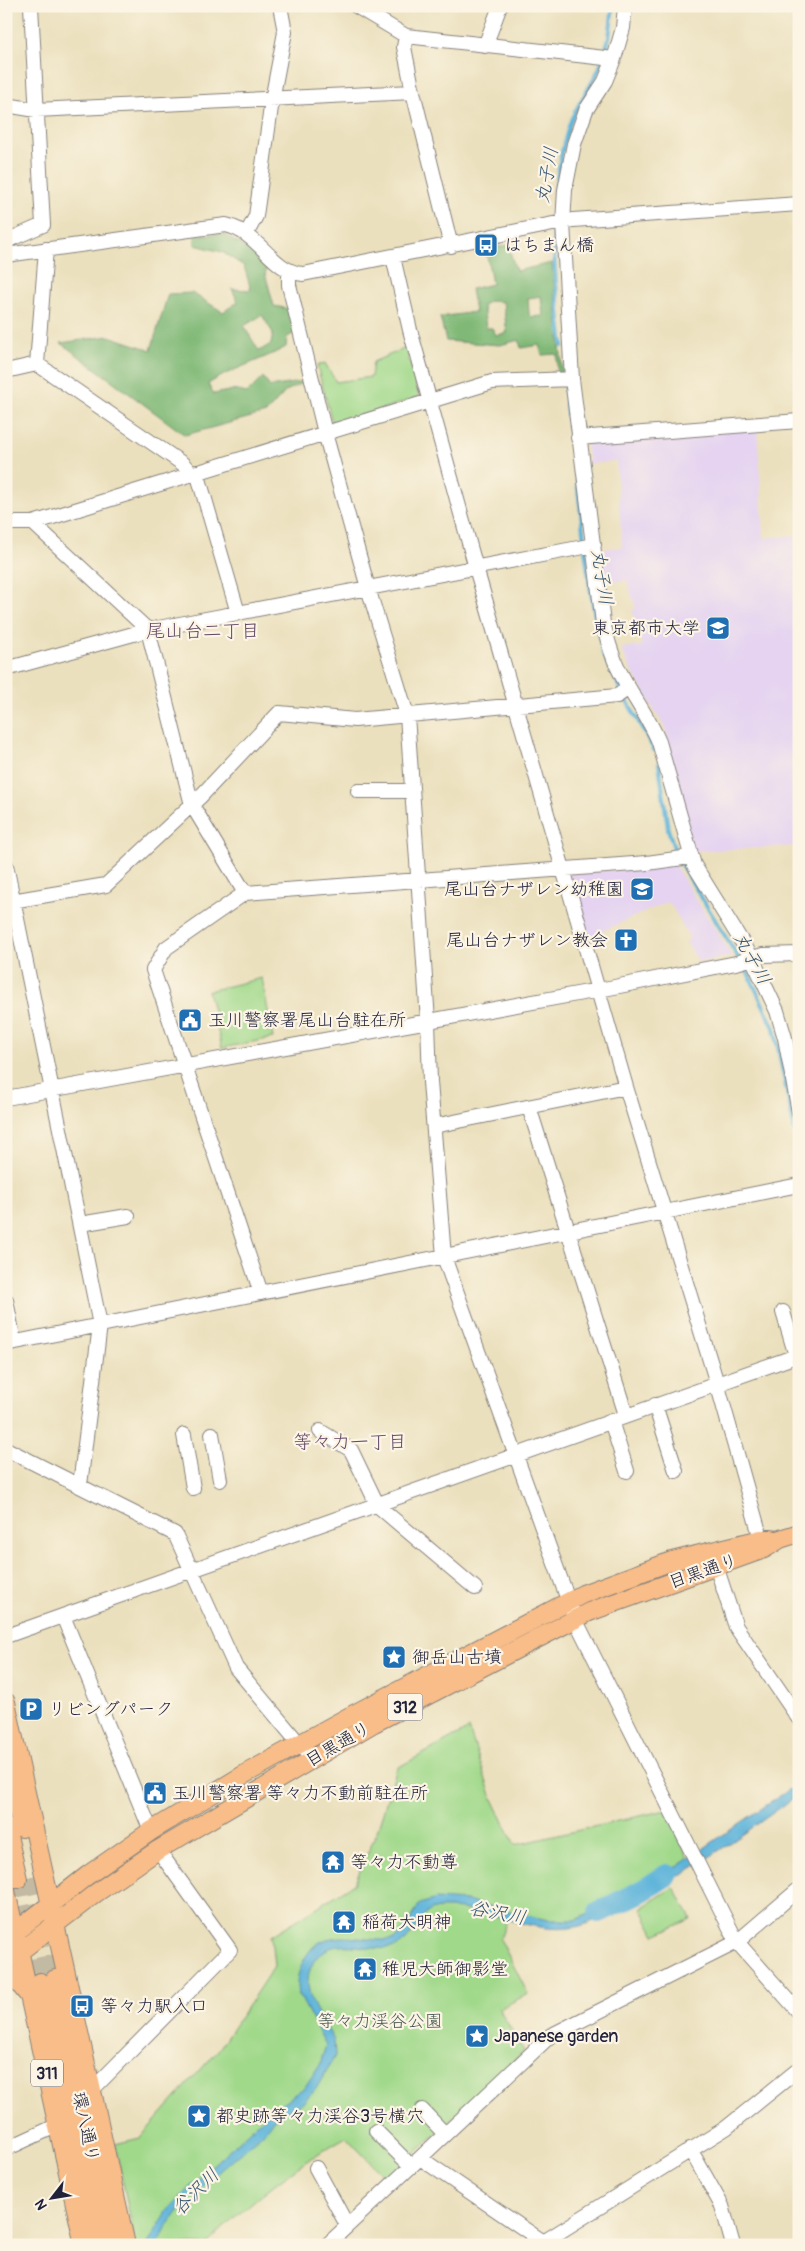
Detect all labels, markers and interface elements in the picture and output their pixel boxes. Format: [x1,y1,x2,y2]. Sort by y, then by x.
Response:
water label: 丸子川 [530,145,564,205]
bus stop icon: はちまん橋 [473,232,499,258]
place label: はちまん橋 [504,234,594,257]
water label: 丸子川 [586,547,618,607]
school or university icon: 東京都市大学 [705,615,731,641]
place label: 東京都市大学 [592,617,700,640]
district label: 尾山台二丁目 [146,619,260,643]
school or university icon: 尾山台ナザレン幼稚園 [629,876,655,902]
place label: 尾山台ナザレン幼稚園 [444,878,624,901]
church icon: 尾山台ナザレン教会 [613,927,639,953]
water label: 丸子川 [728,928,776,989]
place label: 尾山台ナザレン教会 [446,929,608,952]
public building icon: 玉川警察署尾山台駐在所 [177,1007,203,1033]
place label: 玉川警察署尾山台駐在所 [208,1009,406,1032]
district label: 等々力一丁目 [293,1430,407,1454]
street label: 目黒通り [665,1549,741,1594]
place icon: 御岳山古墳 [381,1644,407,1670]
place label: 御岳山古墳 [412,1646,502,1669]
road number: 312 [388,1694,422,1720]
parking icon: リビングパーク [18,1696,44,1722]
place label: リビングパーク [48,1698,173,1721]
street label: 目黒通り [301,1716,375,1772]
public building icon: 玉川警察署 等々力不動前駐在所 [142,1780,168,1806]
place label: 玉川警察署 等々力不動前駐在所 [172,1782,428,1805]
temple icon: 等々力不動尊 [320,1849,346,1875]
place label: 等々力不動尊 [350,1851,458,1874]
water label: 谷沢川 [468,1896,528,1930]
temple icon: 稲荷大明神 [331,1909,357,1935]
place label: 稲荷大明神 [362,1911,452,1934]
temple icon: 稚児大師御影堂 [352,1956,378,1982]
place label: 稚児大師御影堂 [382,1958,508,1981]
bus stop icon: 等々力駅入口 [69,1993,95,2019]
place label: 等々力駅入口 [100,1995,208,2018]
park label: 等々力渓谷公園 [317,2010,443,2033]
place icon: Japanese garden [464,2023,490,2049]
place label: Japanese garden [494,2025,618,2048]
road number: 311 [31,2060,63,2086]
street label: 環八通り [67,2089,104,2165]
place icon: 都史跡等々力渓谷3号横穴 [186,2103,212,2129]
place label: 都史跡等々力渓谷3号横穴 [216,2105,424,2128]
water label: 谷沢川 [167,2163,224,2220]
north arrow [28,2174,78,2224]
text: N [32,2196,51,2213]

